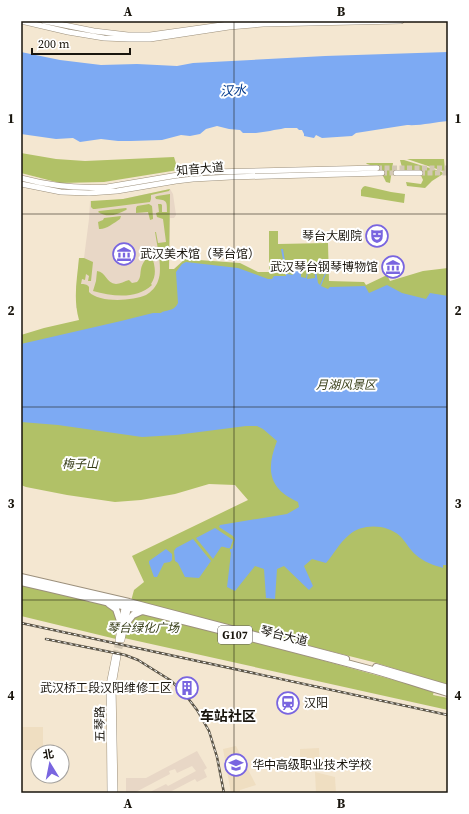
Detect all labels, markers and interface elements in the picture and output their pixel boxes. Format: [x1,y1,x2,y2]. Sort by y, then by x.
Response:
text: A [124,3,133,20]
text: B [337,3,346,20]
scale bar [32,30,130,56]
text: 200 m [38,36,70,52]
water label: 汉水 [220,81,247,100]
text: 1 [7,110,15,127]
text: 1 [454,110,462,127]
street label: 知音大道 [175,159,225,179]
theatre icon: 琴台大剧院 [364,223,390,249]
place label: 琴台大剧院 [302,228,362,244]
museum icon: 武汉美术馆（琴台馆） [111,241,137,267]
place label: 武汉美术馆（琴台馆） [140,246,260,262]
museum icon: 武汉琴台钢琴博物馆 [380,254,406,280]
place label: 武汉琴台钢琴博物馆 [270,259,378,275]
text: 2 [7,302,15,319]
text: 2 [454,302,462,319]
park label: 月湖风景区 [316,377,378,393]
park label: 梅子山 [62,456,99,472]
text: 3 [7,495,15,512]
text: 3 [454,495,462,512]
park label: 琴台绿化广场 [107,620,180,636]
street label: 琴台大道 [259,622,309,650]
road number: G107 [218,626,252,644]
building icon: 武汉桥工段汉阳维修工区 [174,675,200,701]
place label: 武汉桥工段汉阳维修工区 [40,680,172,696]
text: 4 [7,687,15,704]
text: 4 [454,687,462,704]
station icon: 汉阳 [275,690,301,716]
place label: 汉阳 [304,695,328,711]
street label: 五琴路 [92,706,108,742]
district label: 车站社区 [200,706,256,726]
north arrow [30,744,70,784]
text: 北 [42,746,55,763]
school or university icon: 华中高级职业技术学校 [223,752,249,778]
place label: 华中高级职业技术学校 [252,757,372,773]
text: A [124,795,133,812]
text: B [337,795,346,812]

